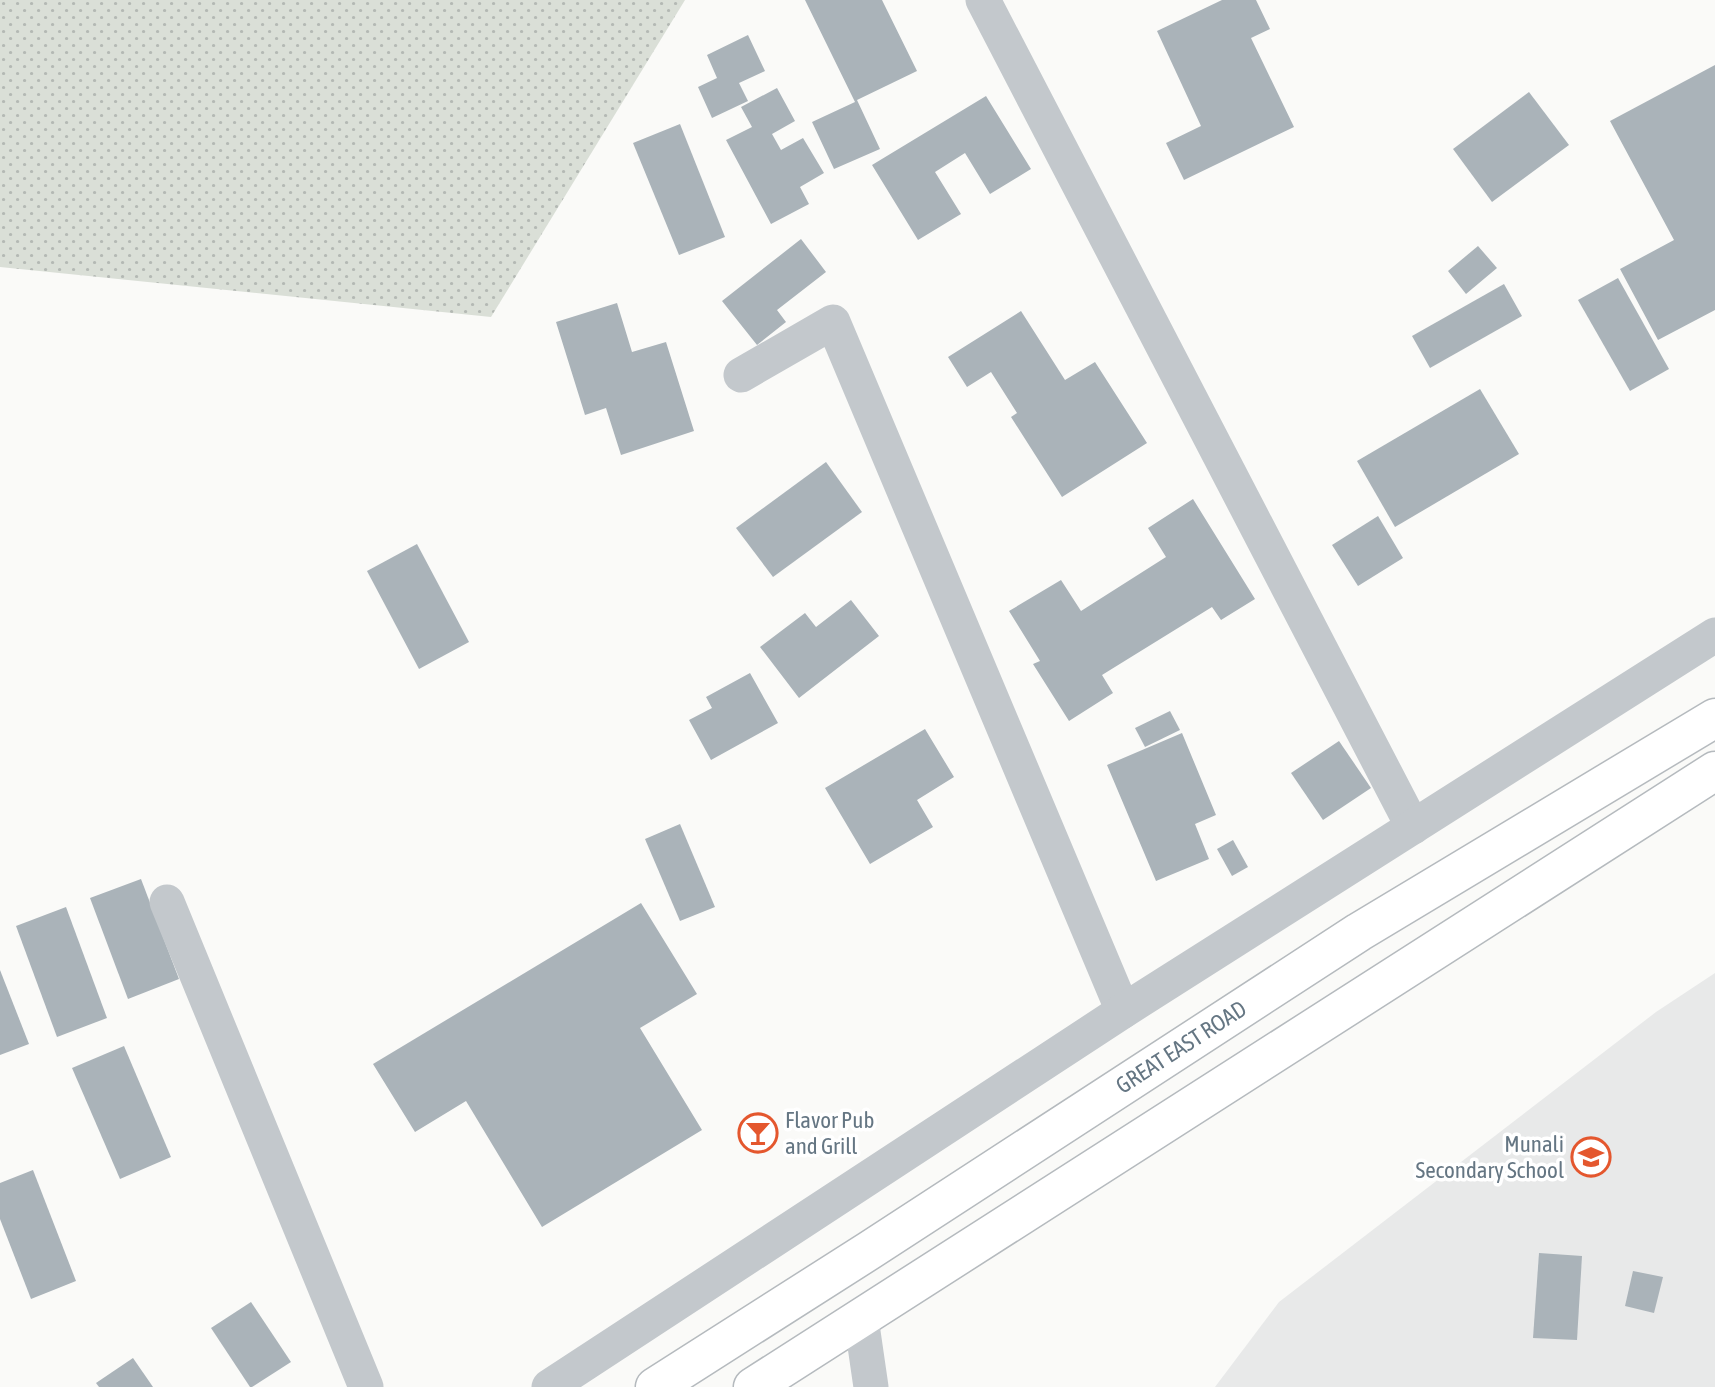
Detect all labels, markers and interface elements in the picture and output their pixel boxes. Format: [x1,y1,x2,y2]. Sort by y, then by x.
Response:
street label: GREAT EAST ROAD [1111,995,1251,1099]
place label: Flavor Pub and Grill [785,1107,874,1159]
bar icon: Flavor Pub and Grill [737,1112,779,1154]
place label: Munali Secondary School [1415,1131,1564,1183]
school or university icon: Munali Secondary School [1570,1136,1612,1178]

